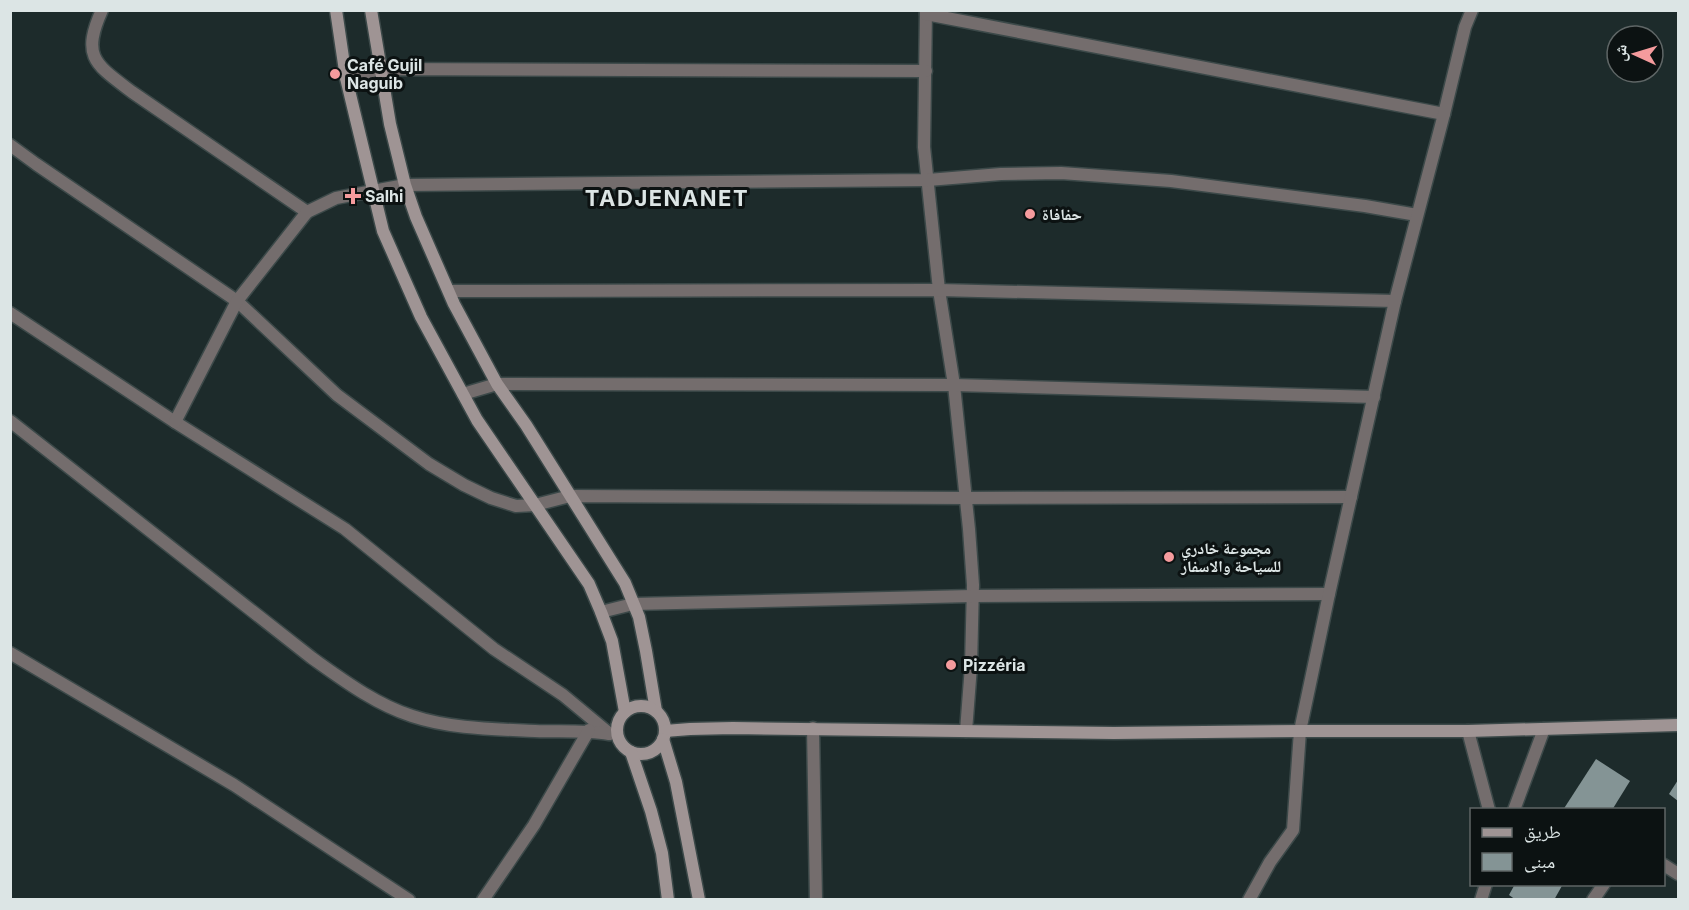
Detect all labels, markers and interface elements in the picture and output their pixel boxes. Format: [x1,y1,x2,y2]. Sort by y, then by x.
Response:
north arrow [1605,24,1665,84]
text: ش [1609,44,1631,62]
place label: Café Gujil Naguib [347,55,422,93]
marker: Café Gujil Naguib [328,67,342,81]
district label: TADJENANET [585,185,749,211]
place label: Salhi [365,186,403,206]
marker: Salhi [346,189,360,203]
place label: حفافاة [1042,204,1082,224]
marker: حفافاة [1023,207,1037,221]
place label: مجموعة خادري للسياحة والاسفار [1180,538,1281,576]
marker: مجموعة خادري للسياحة والاسفار [1162,550,1176,564]
place label: Pizzéria [963,655,1026,675]
marker: Pizzéria [944,658,958,672]
legend [1470,808,1665,886]
text: طريق [1524,821,1561,843]
text: مبنى [1524,851,1555,873]

